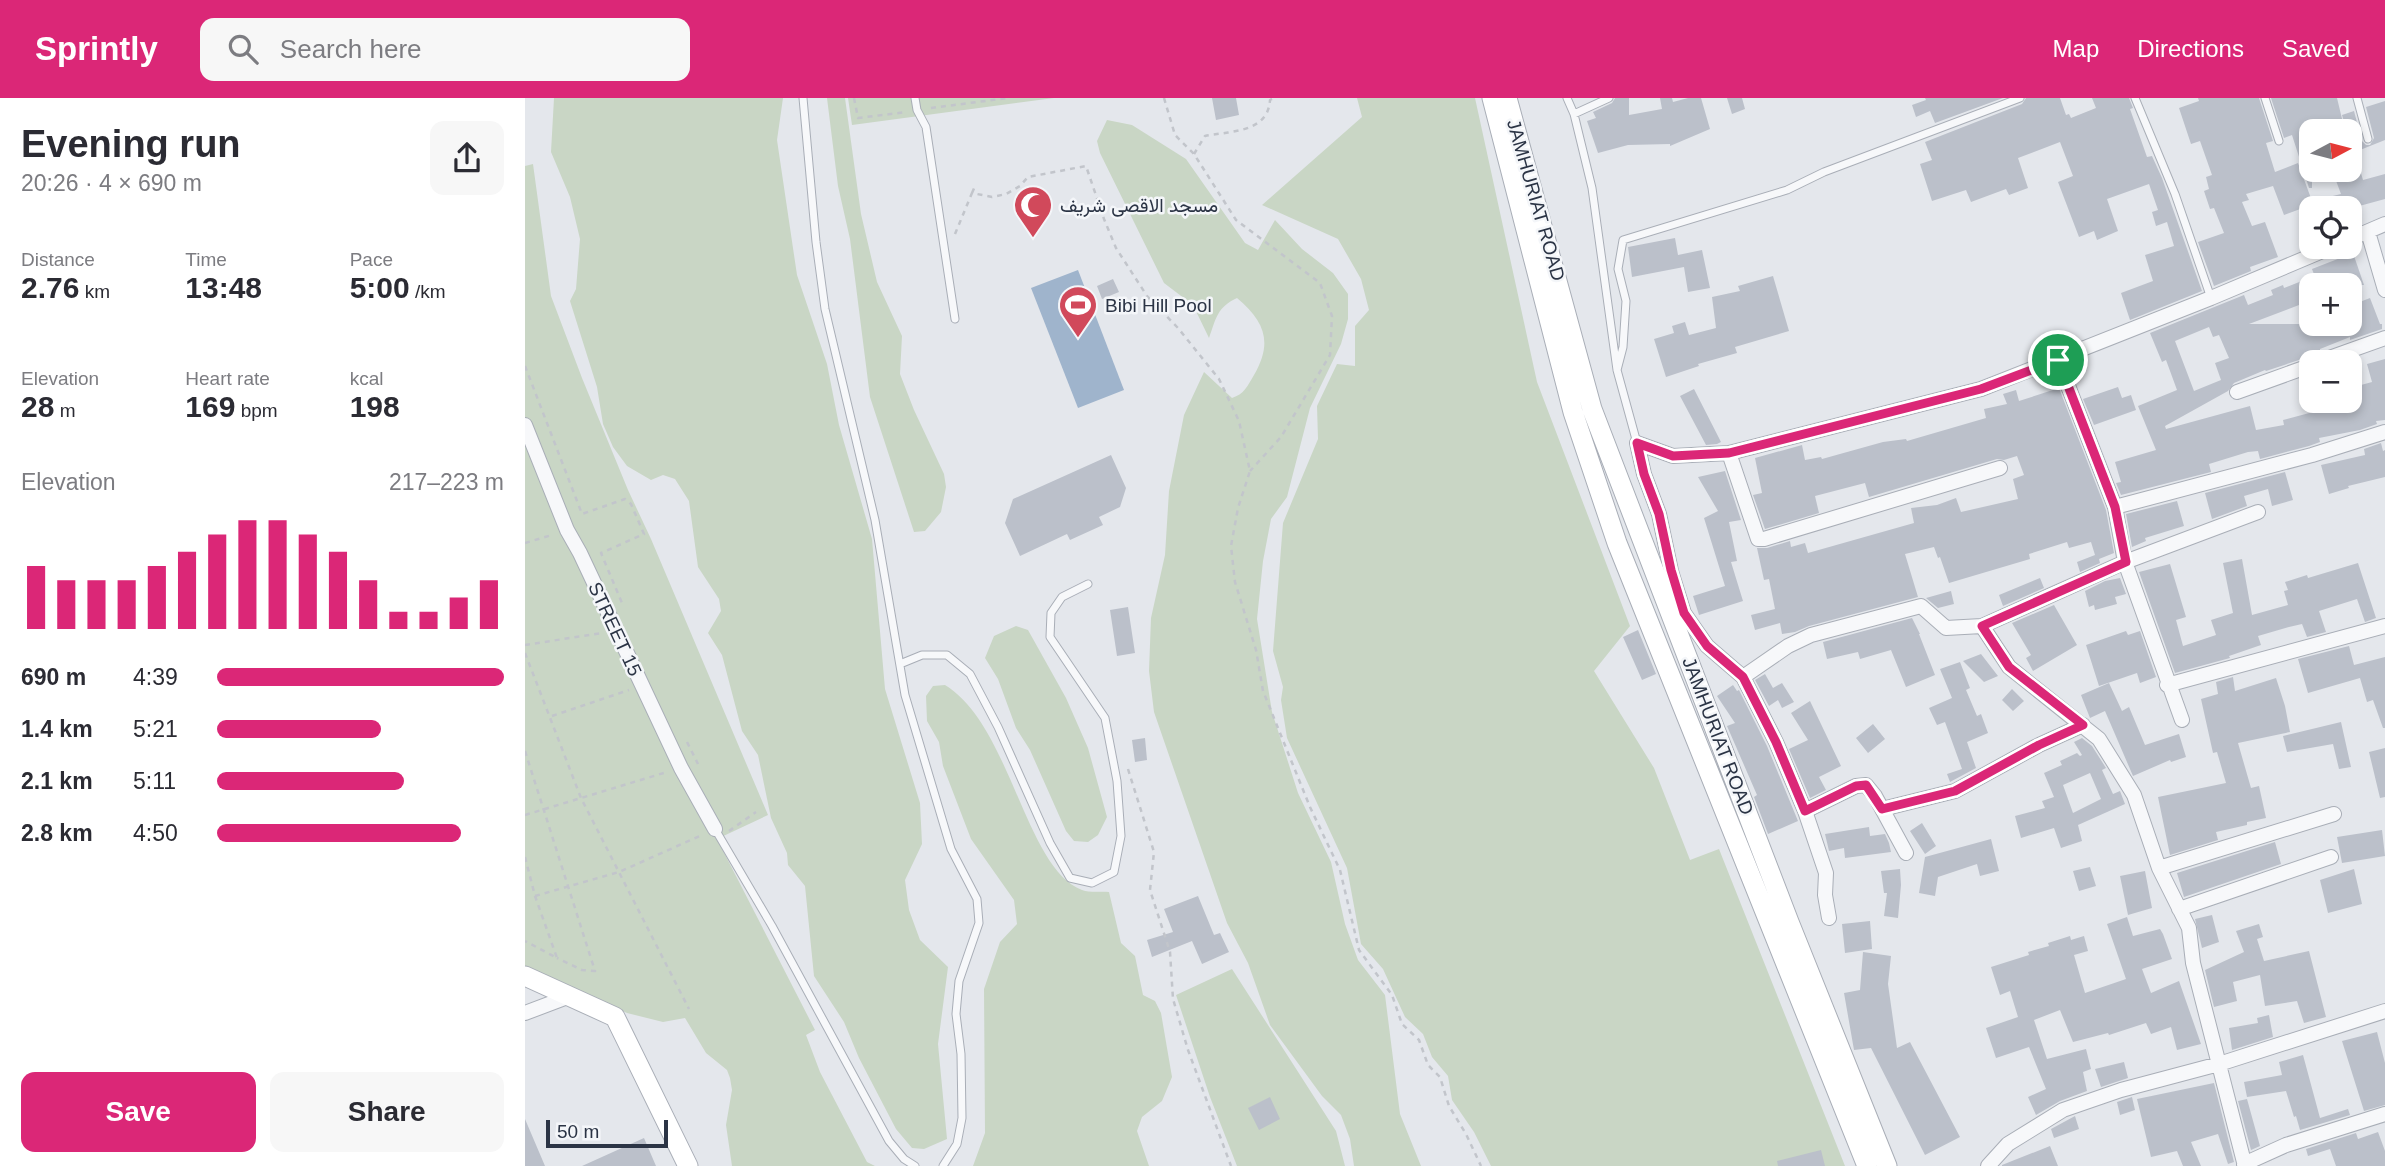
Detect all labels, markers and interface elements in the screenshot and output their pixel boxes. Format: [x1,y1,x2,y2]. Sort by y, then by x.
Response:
search box [200,18,690,81]
text: Sprintly [35,30,158,67]
icon: search [224,30,262,68]
text: Search here [280,34,422,64]
text: Map [2053,35,2099,62]
text: Directions [2137,35,2244,62]
text: Saved [2282,35,2350,62]
street label: JAMHURIAT ROAD [1503,117,1569,283]
north arrow [2299,119,2363,182]
map controls [2299,119,2362,413]
button: share [430,121,504,195]
text: Evening run [21,123,241,165]
text: 20:26 · 4 × 690 m [21,170,202,196]
mosque icon: مسجد الاقصی شریف [1012,184,1054,239]
place label: مسجد الاقصی شریف [1060,195,1218,217]
button: locate [2299,196,2362,259]
text: Distance [21,249,95,270]
text: Time [185,249,227,270]
text: Pace [350,249,393,270]
text: 2.76 [21,271,79,304]
text: 13:48 [185,271,262,304]
text: 5:00 [350,271,410,304]
button: + [2299,273,2362,336]
text: km [79,281,110,302]
text: /km [410,281,446,302]
sports icon: Bibi Hill Pool [1057,284,1099,339]
place label: Bibi Hill Pool [1105,295,1212,316]
pin [2028,330,2088,390]
icon: arrive [2039,341,2077,379]
button: − [2299,350,2362,413]
text: Elevation [21,368,99,389]
text: Heart rate [185,368,270,389]
text: kcal [350,368,383,389]
text: 28 [21,390,54,423]
text: 169 [185,390,235,423]
text: 198 [350,390,400,423]
text: m [54,400,75,421]
text: bpm [235,400,278,421]
text: Elevation [21,469,116,495]
text: 217–223 m [389,469,504,495]
street label: STREET 15 [584,579,646,679]
street label: JAMHURIAT ROAD [1678,654,1758,818]
text: 690 m [21,664,86,690]
text: 4:39 [133,664,178,690]
text: 1.4 km [21,716,93,742]
text: 5:21 [133,716,178,742]
text: 2.1 km [21,768,93,794]
text: 5:11 [133,768,176,794]
text: 2.8 km [21,820,93,846]
text: 4:50 [133,820,178,846]
button: Save [21,1072,256,1152]
button: Share [270,1072,504,1152]
scale bar [546,1117,669,1149]
text: 50 m [557,1121,599,1142]

